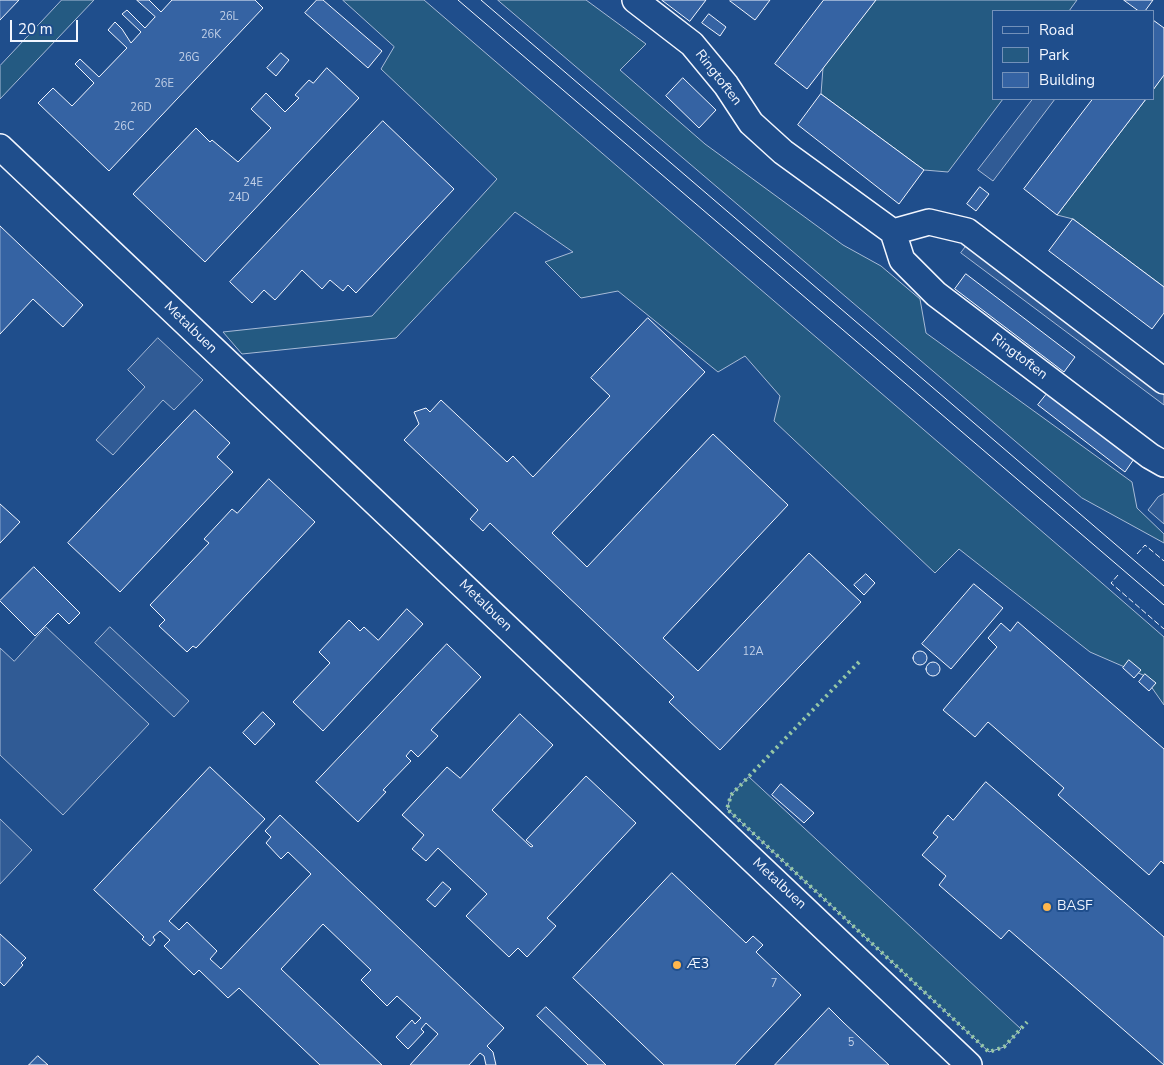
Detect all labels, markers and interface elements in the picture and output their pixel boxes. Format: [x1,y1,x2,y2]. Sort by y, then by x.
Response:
scale bar [12,10,80,42]
house number: 26L [219,10,239,24]
legend [992,10,1154,100]
text: 20 m [18,19,53,39]
text: Road [1039,20,1074,40]
house number: 26K [201,28,221,42]
text: Park [1039,45,1069,65]
street label: Ringtoften [691,47,745,109]
house number: 26G [178,51,200,65]
text: Building [1039,70,1095,90]
house number: 26E [154,77,174,91]
house number: 26D [130,101,152,115]
house number: 26C [114,120,134,134]
house number: 24E [243,176,263,190]
house number: 24D [228,191,250,205]
street label: Metalbuen [160,299,220,357]
street label: Ringtoften [988,330,1050,384]
street label: Metalbuen [455,577,515,635]
house number: 12A [742,645,764,659]
street label: Metalbuen [749,855,809,913]
place label: BASF [1057,899,1093,915]
marker: BASF [1041,901,1053,913]
place label: Æ3 [687,957,709,973]
marker: Æ3 [671,959,683,971]
house number: 7 [771,977,777,991]
house number: 5 [848,1036,854,1050]

